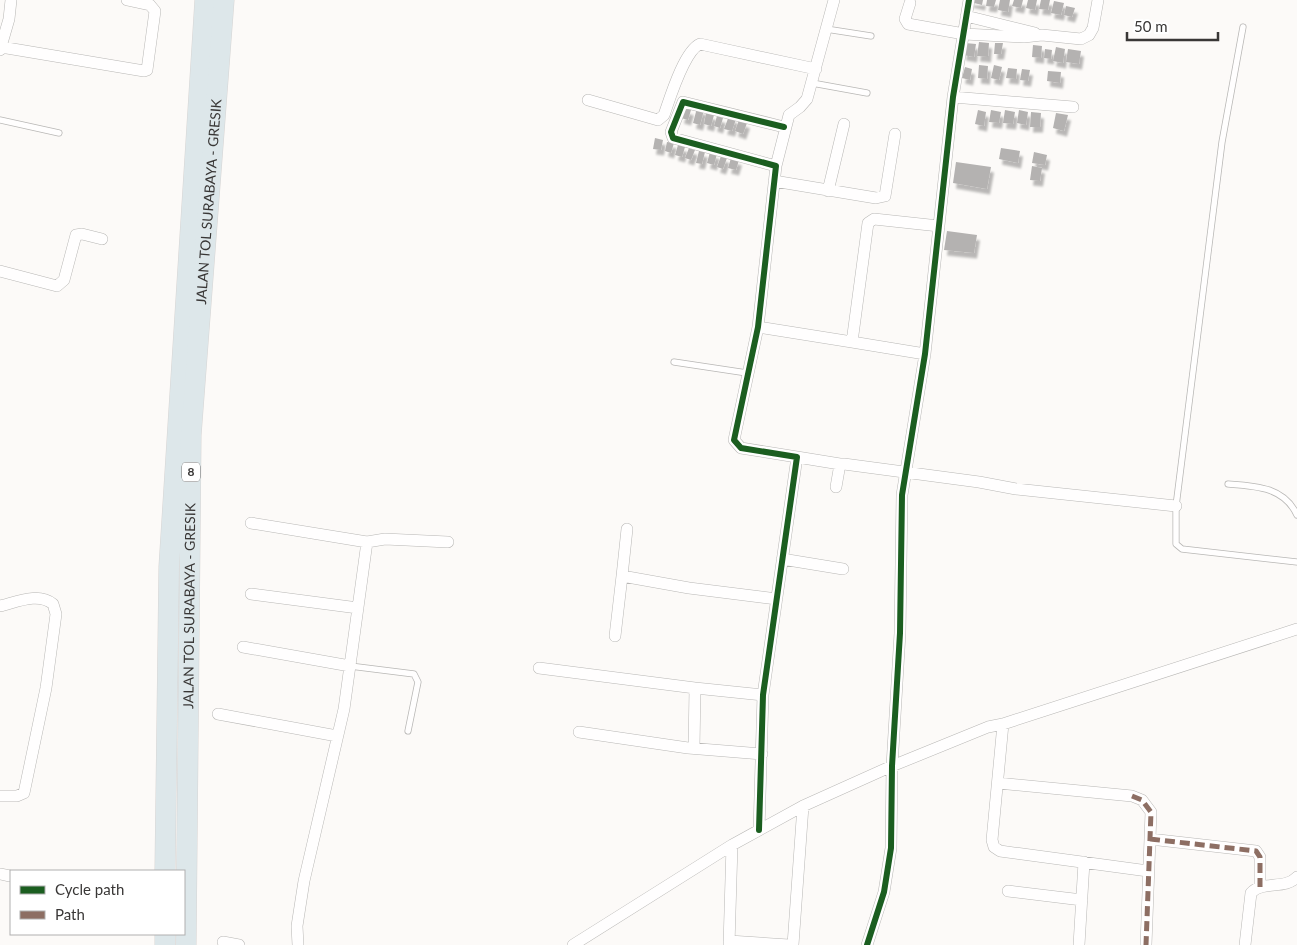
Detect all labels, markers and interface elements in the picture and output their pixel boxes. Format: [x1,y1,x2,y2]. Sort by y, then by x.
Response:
scale bar [1127,10,1218,42]
text: 50 m [1134,17,1168,35]
street label: JALAN TOL SURABAYA - GRESIK [192,98,225,305]
road number: 8 [182,462,200,482]
street label: JALAN TOL SURABAYA - GRESIK [179,502,198,709]
legend [10,870,185,935]
text: Cycle path [55,880,124,898]
text: Path [55,905,85,923]

